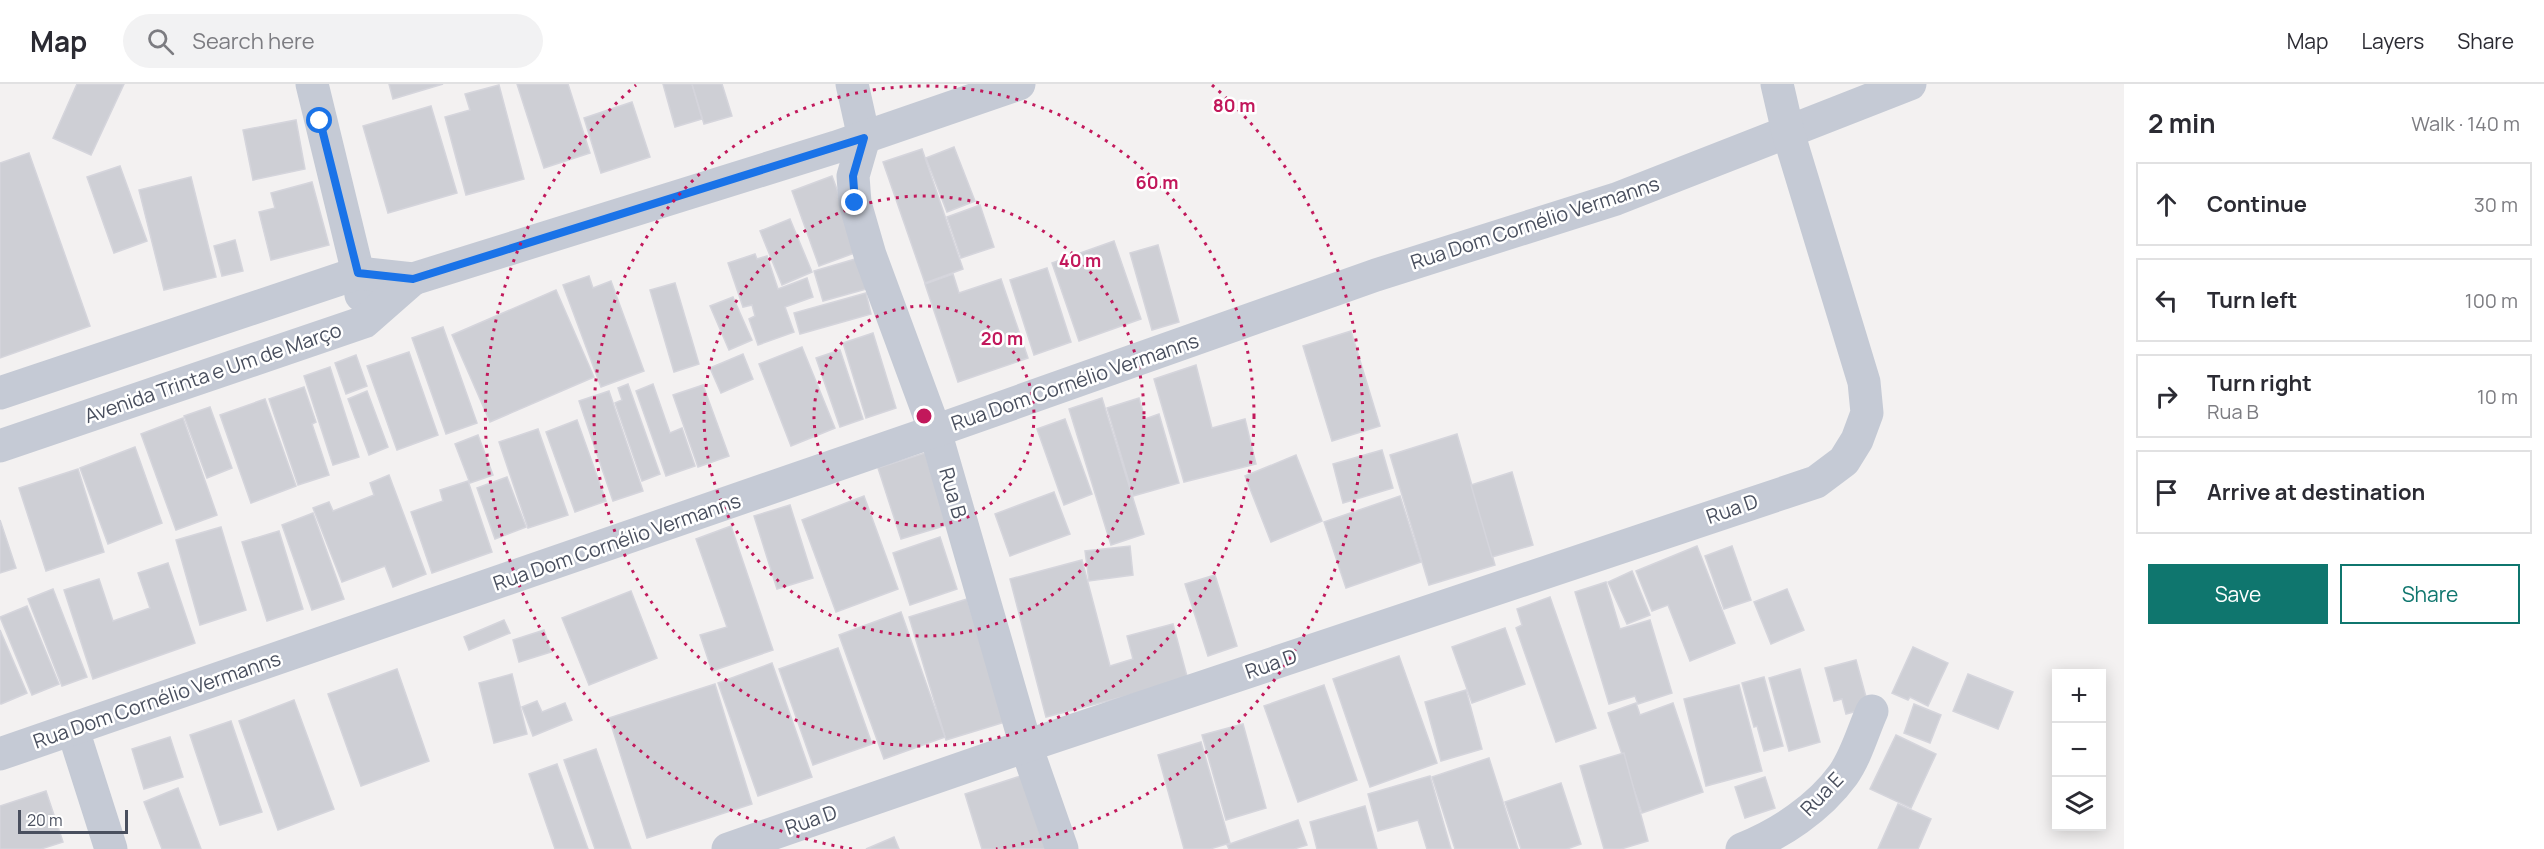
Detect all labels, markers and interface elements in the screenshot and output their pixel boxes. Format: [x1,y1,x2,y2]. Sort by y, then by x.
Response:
search box [123,14,543,68]
text: Map [30,22,87,60]
icon: search [144,25,177,58]
text: Search here [192,26,315,56]
text: Map [2287,27,2328,55]
text: Layers [2361,27,2424,55]
text: Share [2457,27,2514,55]
text: 80 m [1213,93,1255,117]
text: 2 min [2148,105,2216,141]
route start [306,107,332,133]
text: Walk · 140 m [2411,110,2520,137]
text: 60 m [1136,170,1178,194]
street label: Rua Dom Cornélio Vermanns [1407,170,1663,276]
icon: ahead [2150,188,2183,221]
route end [841,189,867,215]
text: Continue [2207,189,2307,219]
text: 30 m [2474,191,2518,218]
text: 40 m [1059,248,1101,272]
icon: left [2150,284,2183,317]
text: Turn left [2207,285,2297,315]
text: 100 m [2465,287,2518,314]
street label: Avenida Trinta e Um de Março [81,316,345,429]
street label: Rua Dom Cornélio Vermanns [948,326,1202,437]
text: 20 m [981,326,1023,350]
text: Turn right [2207,368,2312,398]
icon: right [2150,380,2183,413]
text: 10 m [2477,383,2518,410]
text: Rua B [2207,398,2259,425]
centre of rings [914,406,934,426]
street label: Rua B [933,464,974,522]
icon: arrive [2150,476,2183,509]
text: Arrive at destination [2207,477,2425,507]
street label: Rua Dom Cornélio Vermanns [490,486,744,597]
street label: Rua D [1702,487,1761,530]
button: Save [2148,564,2328,624]
button: Share [2340,564,2520,624]
street label: Rua D [1241,642,1300,685]
street label: Rua Dom Cornélio Vermanns [30,644,284,755]
map controls [2052,669,2106,831]
button: + [2052,669,2106,723]
button: − [2052,723,2106,777]
street label: Rua E [1794,766,1849,821]
button: layers [2052,777,2106,831]
street label: Rua D [781,798,840,841]
scale bar [18,807,128,834]
text: 20 m [27,809,63,831]

